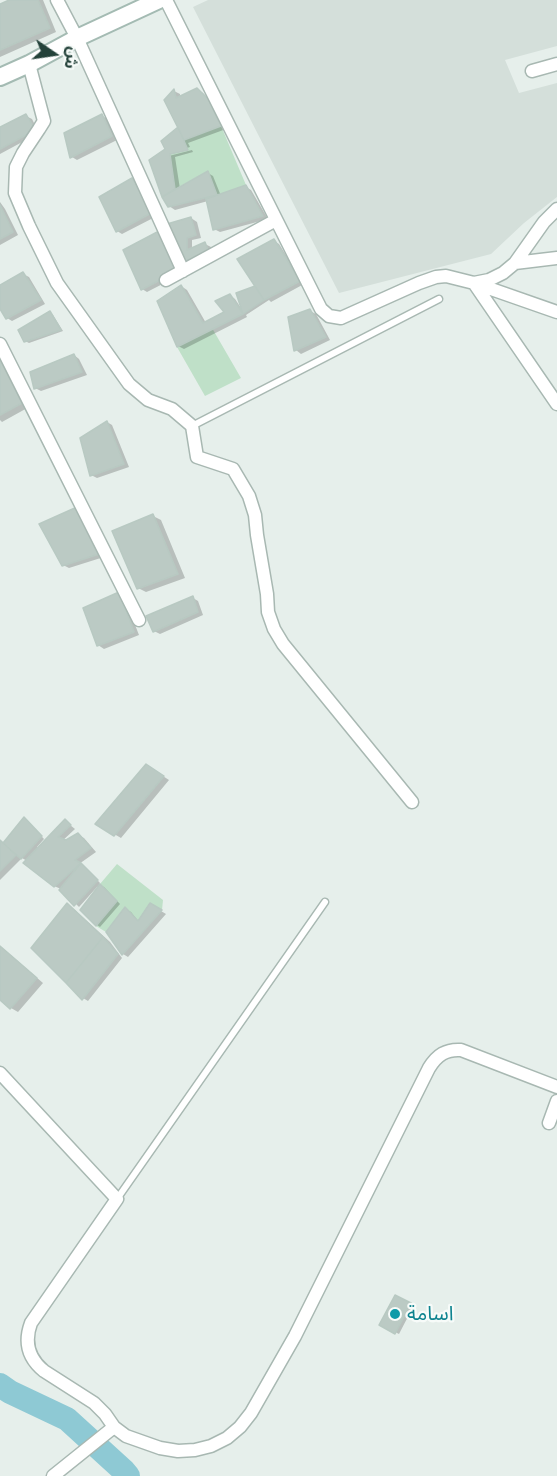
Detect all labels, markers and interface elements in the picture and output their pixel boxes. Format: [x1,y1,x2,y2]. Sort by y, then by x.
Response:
north arrow [24,24,84,84]
text: ش [60,45,84,71]
place label: اسامة [407,1302,453,1326]
marker: اسامة [388,1307,402,1321]

